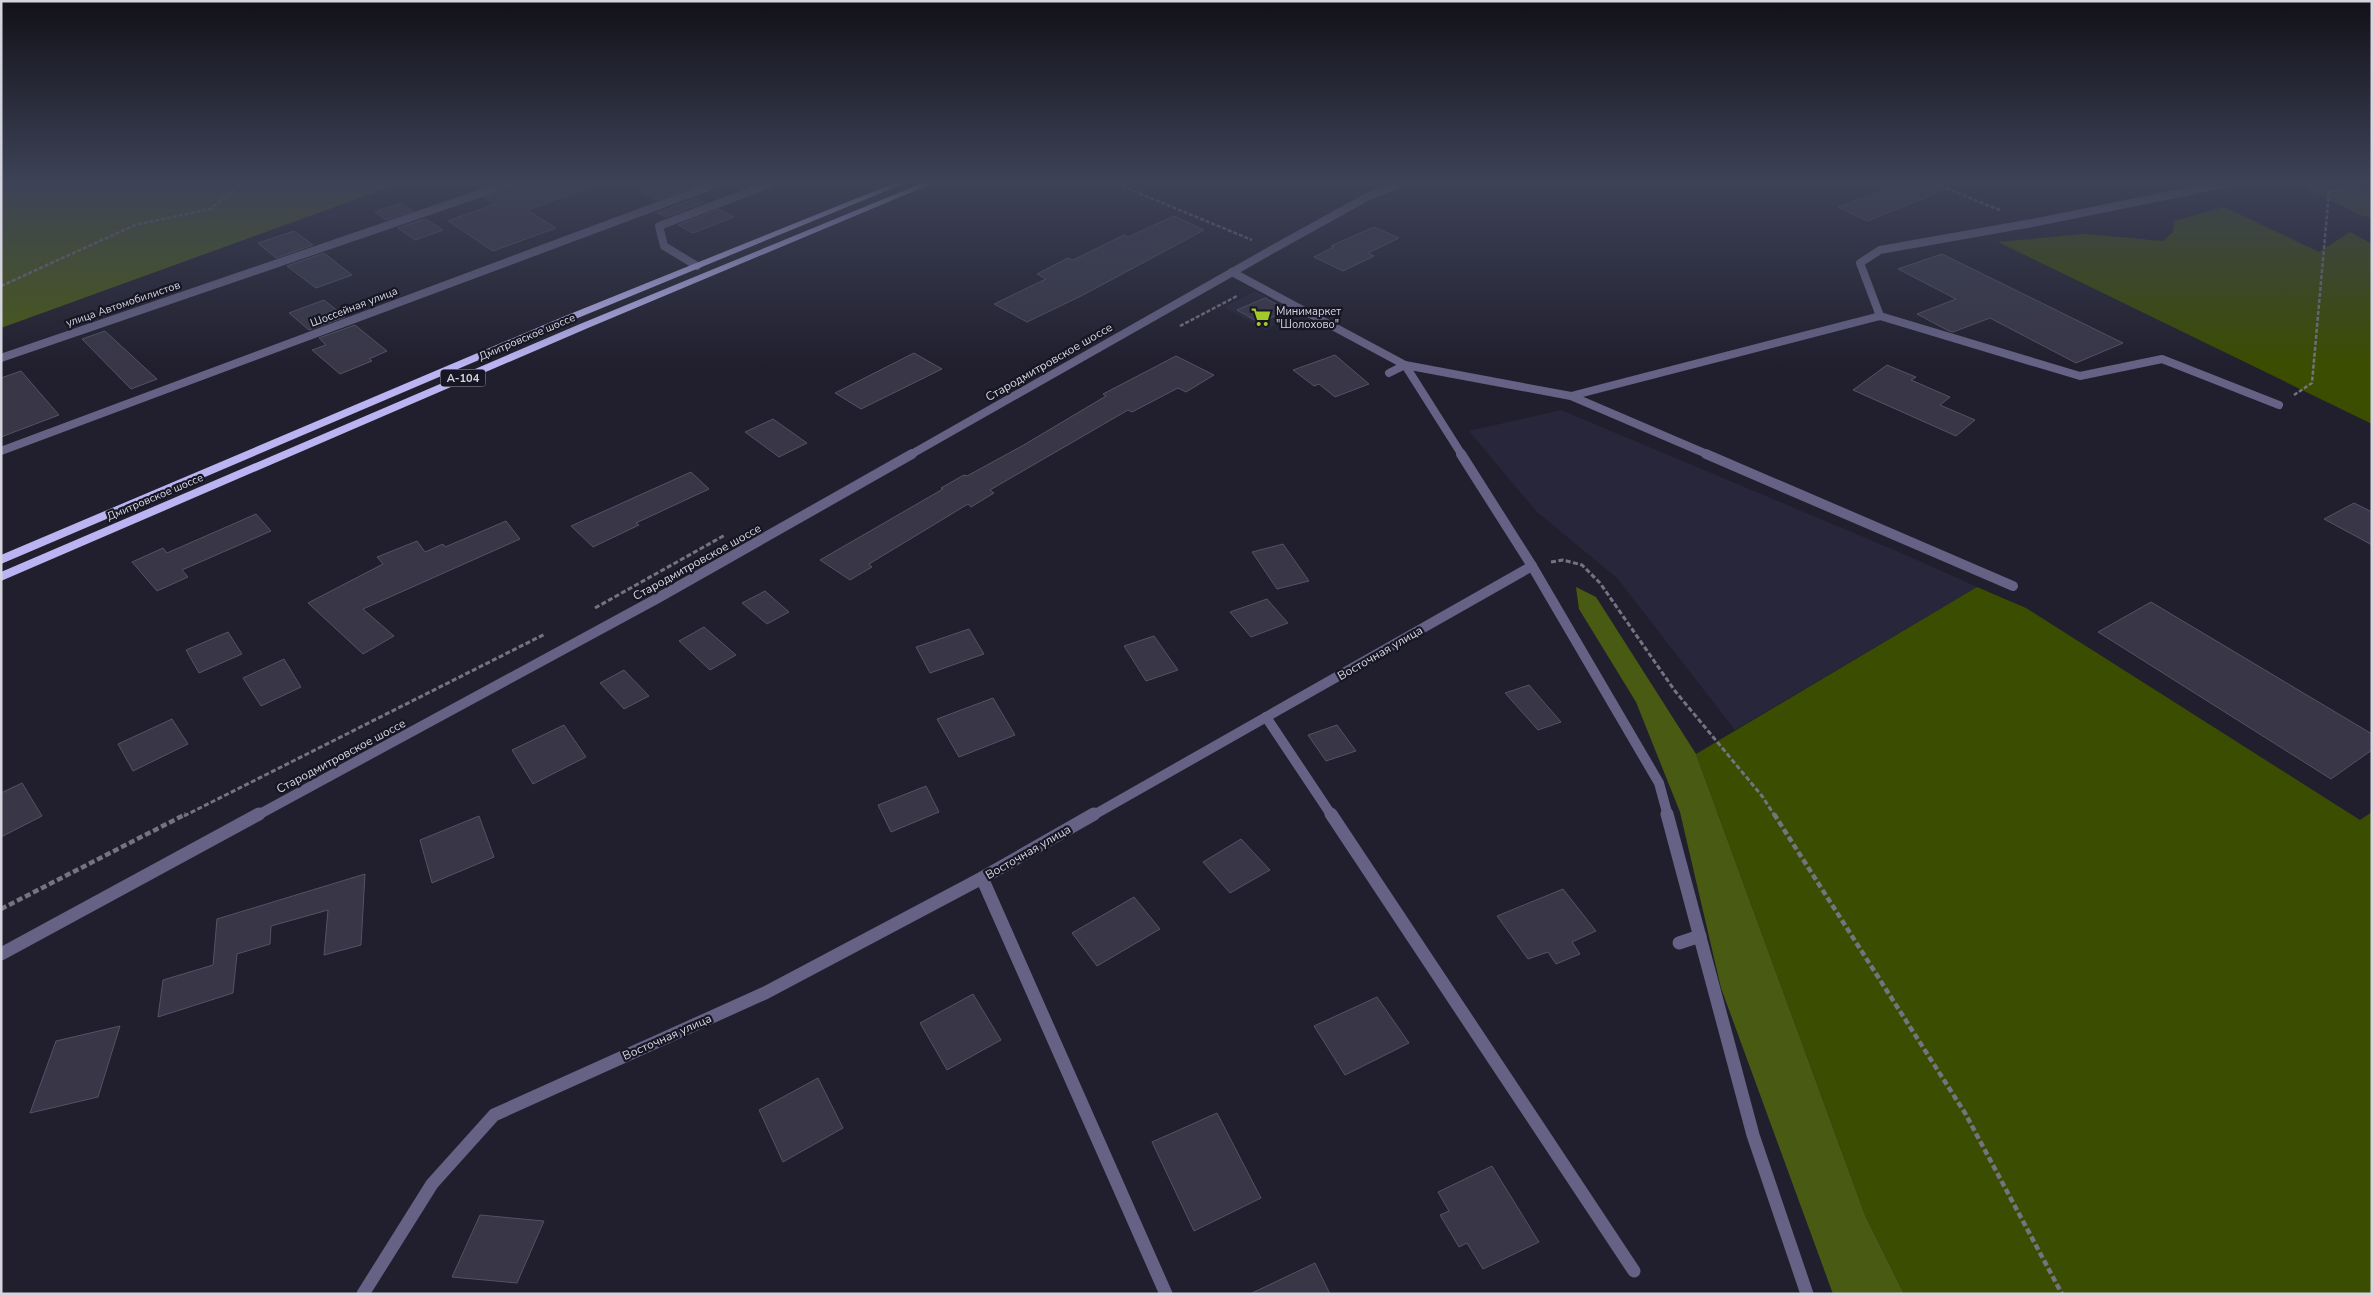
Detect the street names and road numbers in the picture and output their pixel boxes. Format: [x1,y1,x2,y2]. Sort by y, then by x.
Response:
street label: улица Автомобилистов [64,277,182,331]
street label: Шоссейная улица [308,283,400,331]
street label: Дмитровское шоссе [477,310,577,364]
street label: Стародмитровское шоссе [983,319,1115,405]
road number: А-104 [440,369,486,386]
street label: Дмитровское шоссе [105,470,205,524]
street label: Стародмитровское шоссе [630,520,764,604]
street label: Восточная улица [1334,622,1426,684]
street label: Стародмитровское шоссе [274,715,408,797]
street label: Восточная улица [982,821,1074,883]
street label: Восточная улица [620,1010,714,1064]

